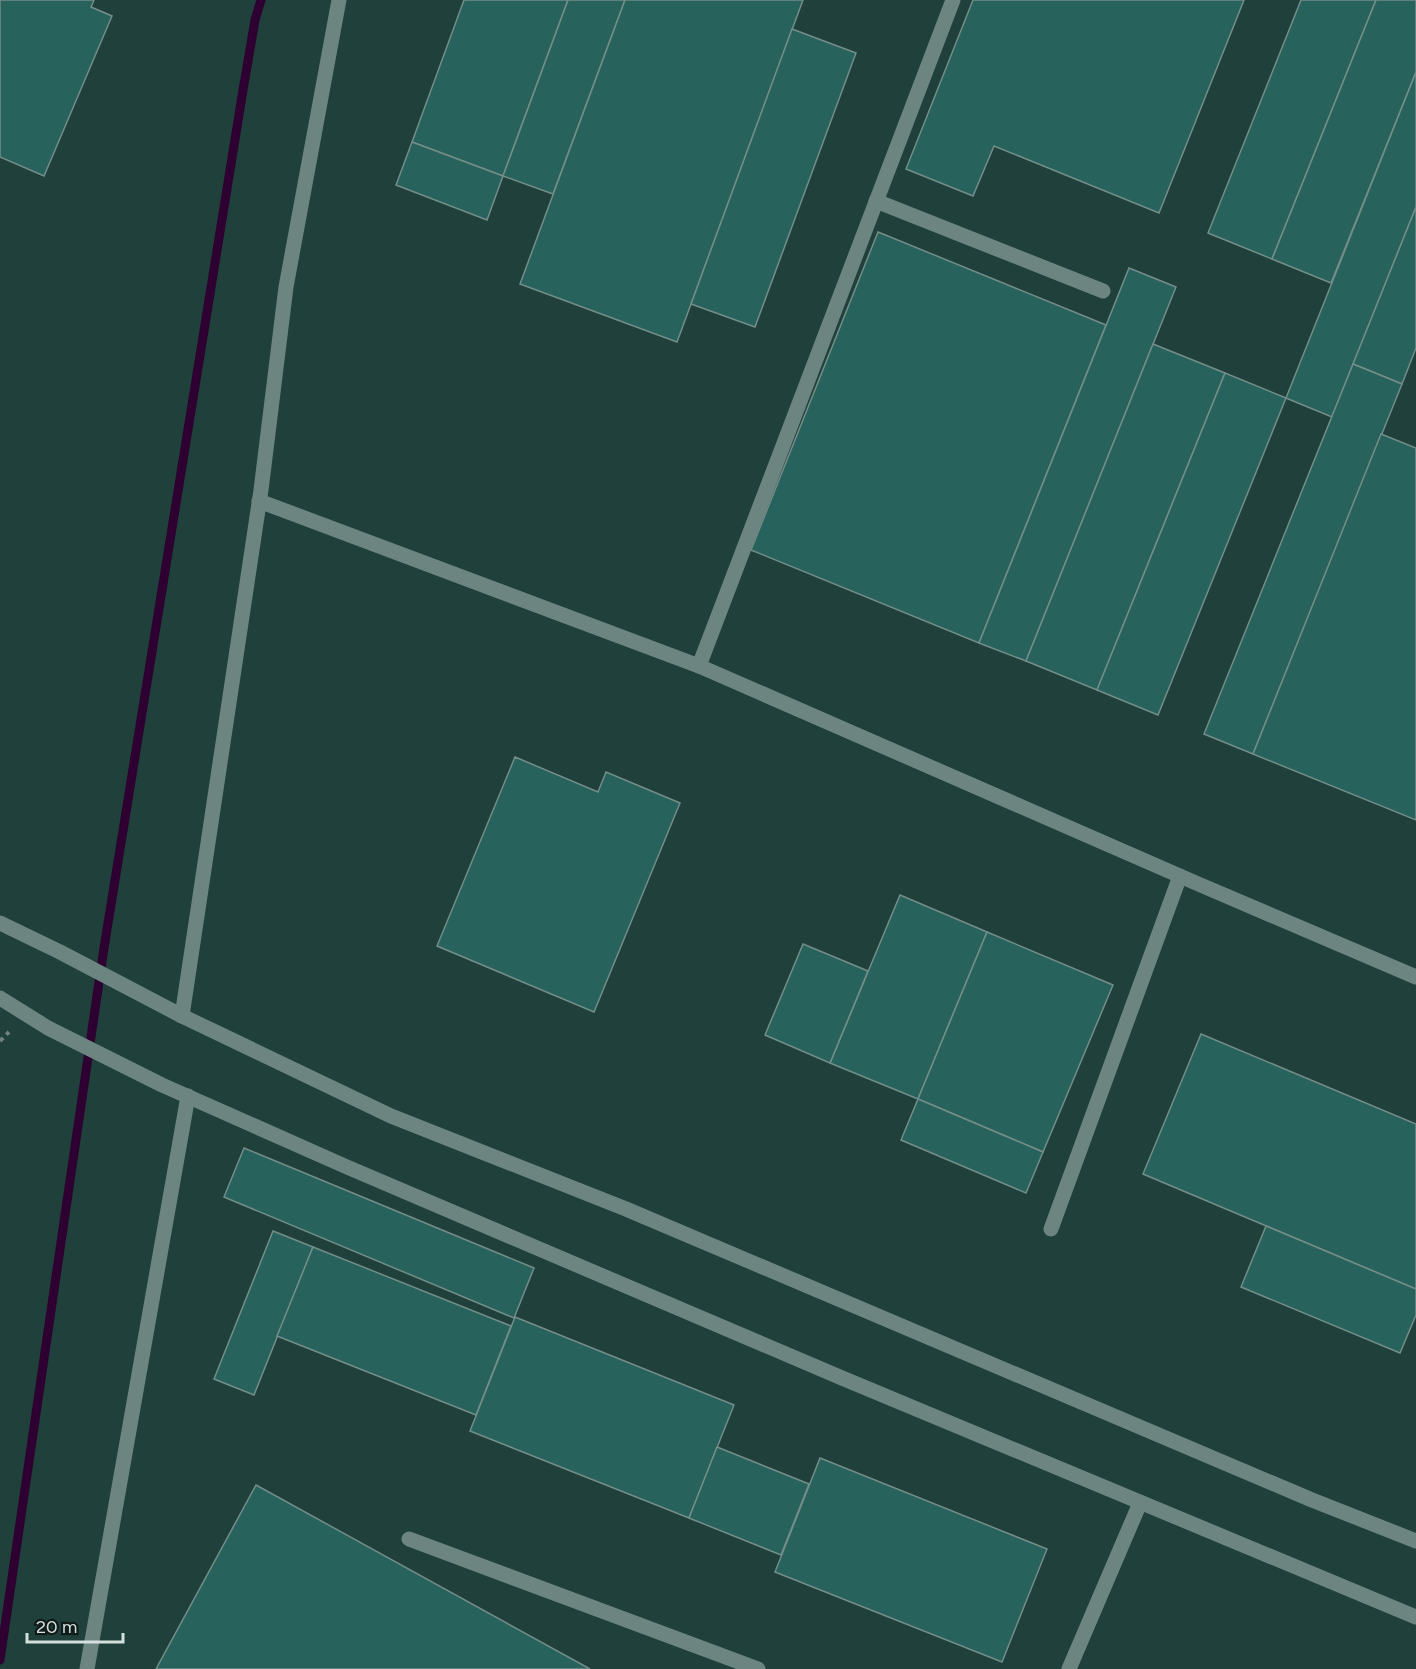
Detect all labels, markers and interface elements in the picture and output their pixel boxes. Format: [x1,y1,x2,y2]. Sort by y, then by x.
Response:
scale bar [27,1606,123,1644]
text: 20 m [36,1616,77,1638]

